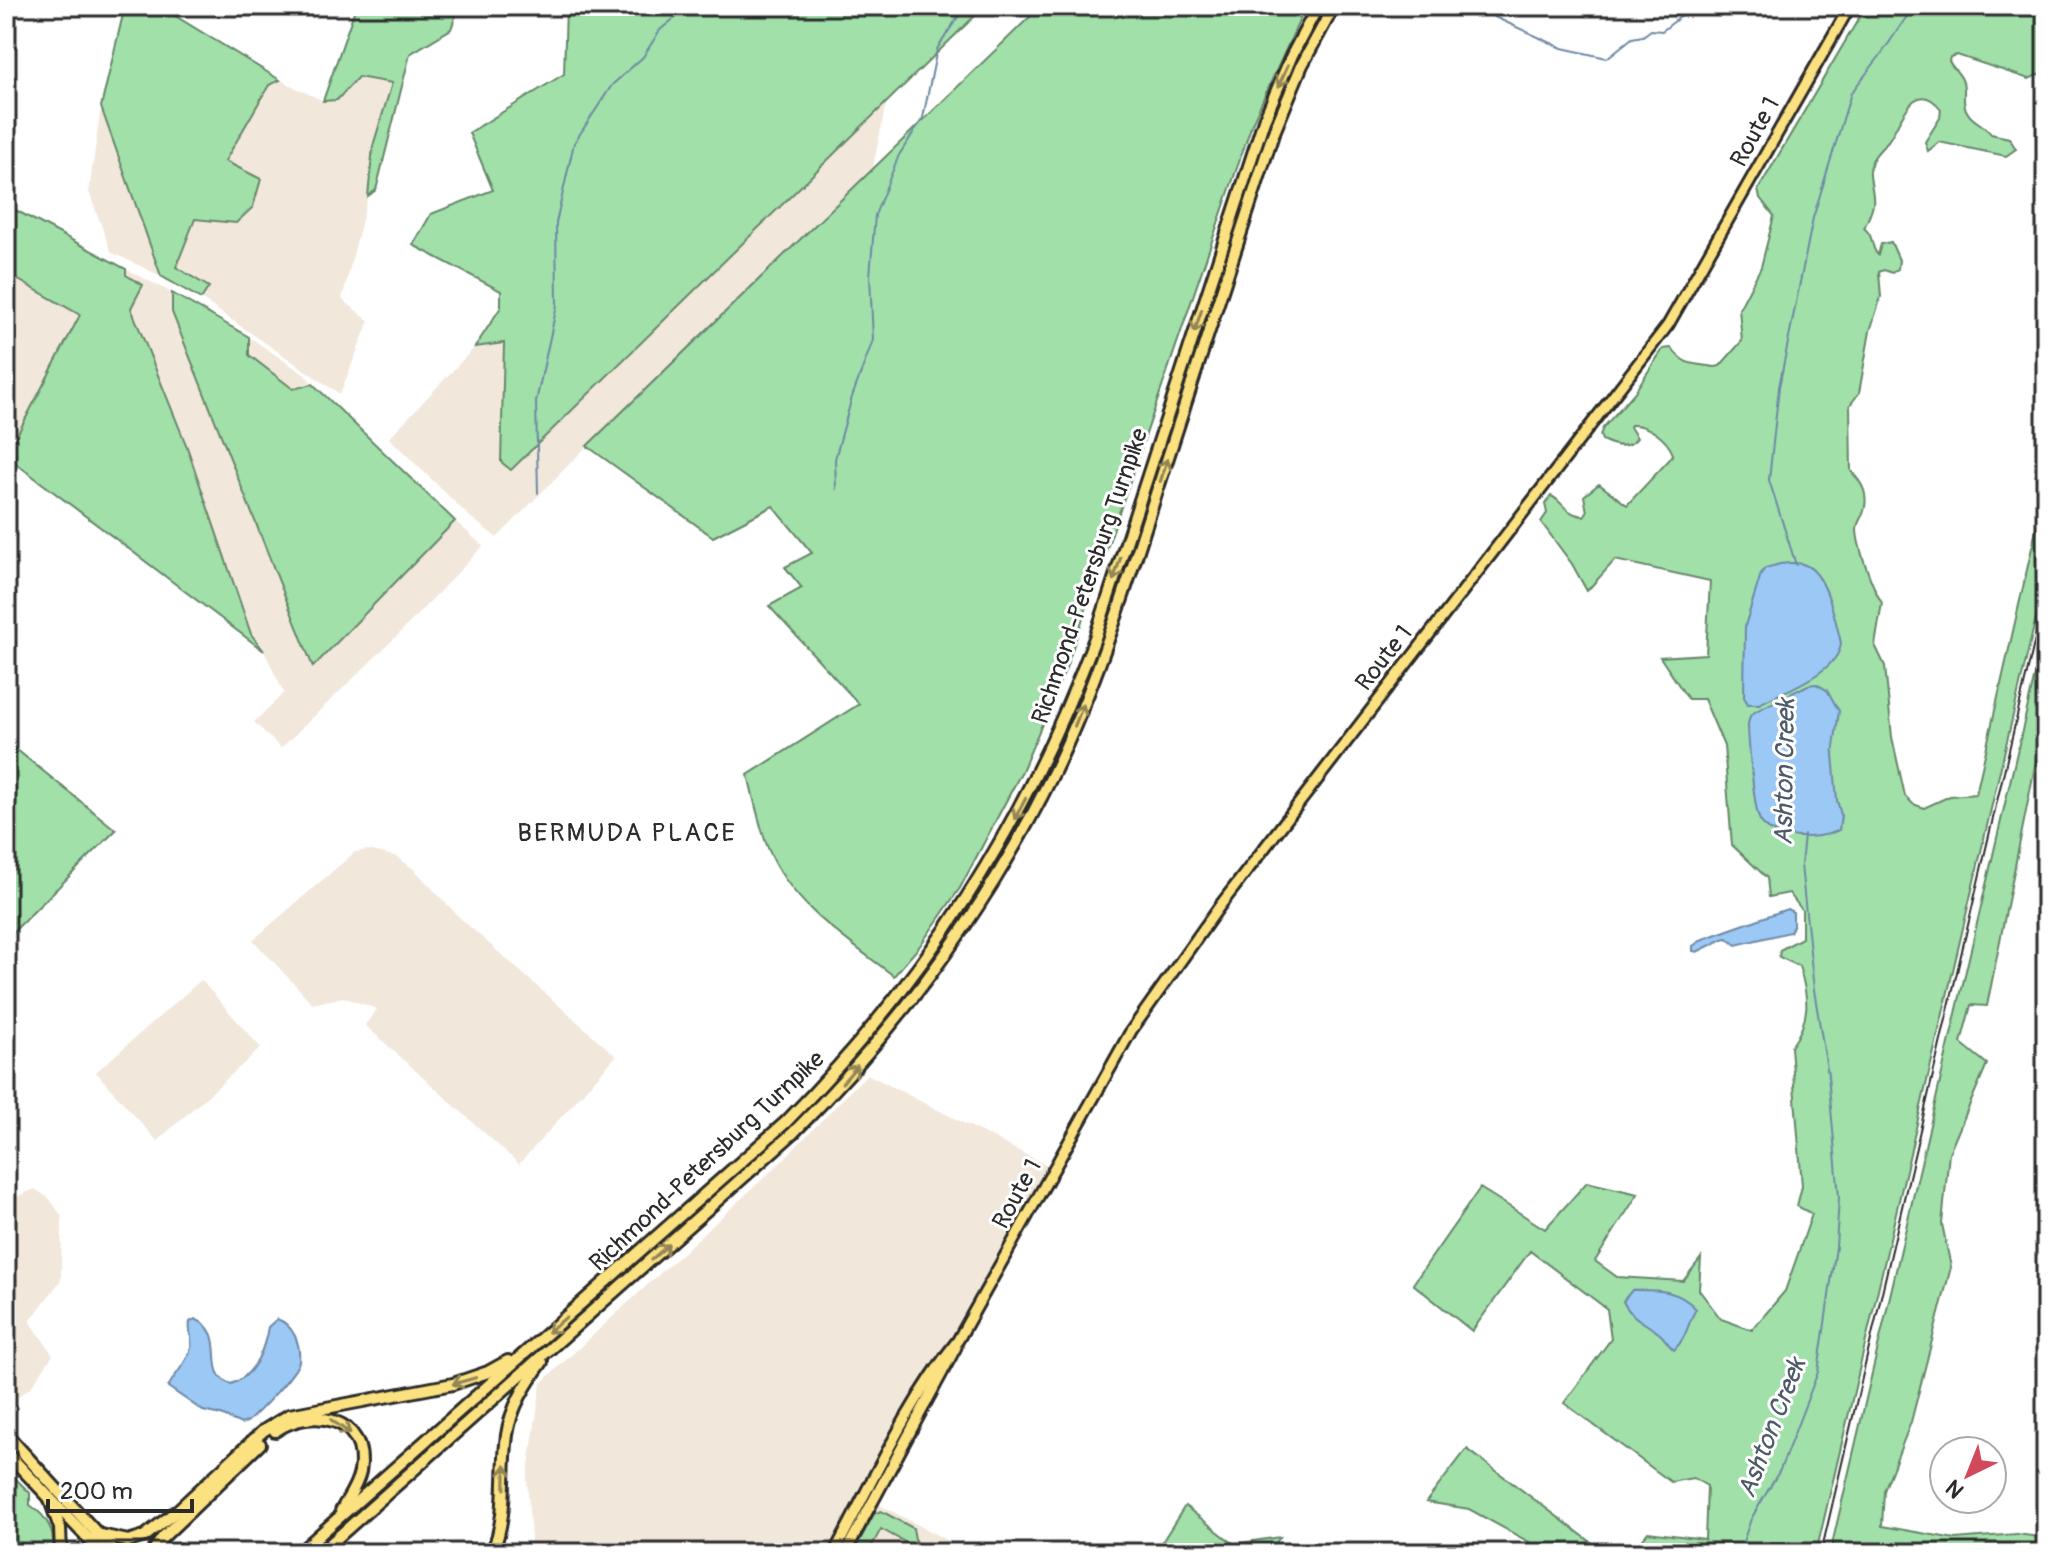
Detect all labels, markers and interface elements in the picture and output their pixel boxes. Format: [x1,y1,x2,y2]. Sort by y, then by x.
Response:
one-way arrow [1274,63,1289,87]
street label: Route 1 [1724,92,1786,172]
one-way arrow [1190,308,1205,334]
street label: Richmond-Petersburg Turnpike [1026,424,1154,728]
one-way arrow [1158,458,1173,483]
one-way arrow [1109,556,1124,581]
street label: Route 1 [1350,620,1418,696]
water label: Ashton Creek [1768,696,1802,846]
one-way arrow [1073,703,1087,728]
one-way arrow [1011,797,1027,820]
district label: BERMUDA PLACE [517,817,737,849]
street label: Richmond-Petersburg Turnpike [584,1044,831,1277]
one-way arrow [840,1065,858,1085]
street label: Route 1 [986,1154,1048,1234]
one-way arrow [650,1243,670,1261]
one-way arrow [547,1315,567,1333]
water label: Ashton Creek [1731,1352,1814,1502]
one-way arrow [452,1374,478,1389]
one-way arrow [330,1418,351,1435]
north arrow [1928,1435,2008,1515]
scale bar [48,1463,192,1513]
one-way arrow [497,1464,513,1491]
text: N [1940,1473,1970,1504]
text: 200 m [60,1477,133,1506]

